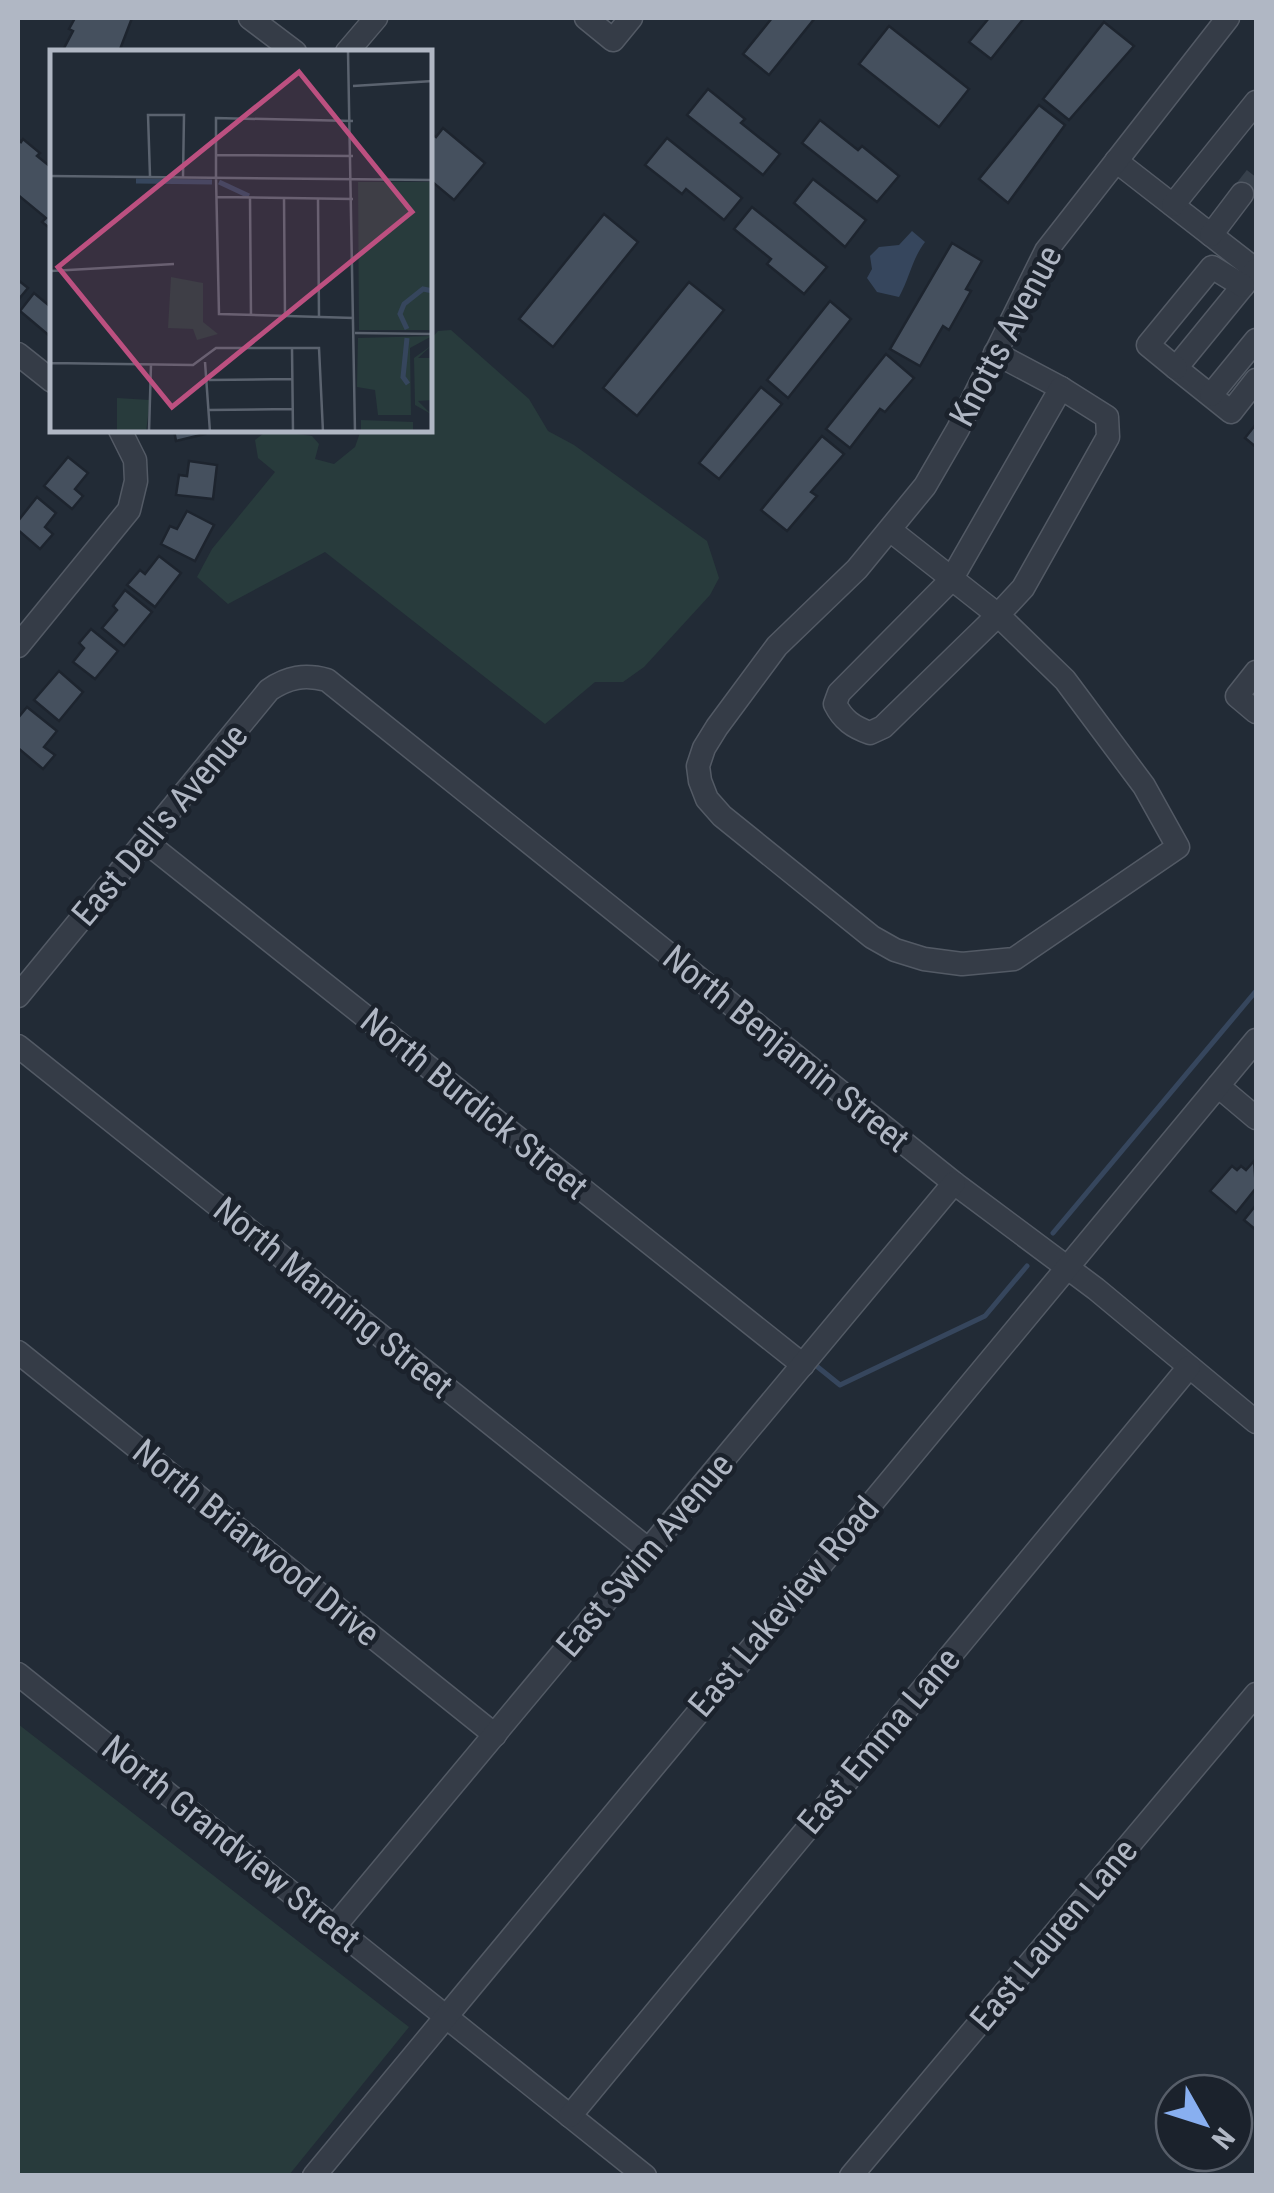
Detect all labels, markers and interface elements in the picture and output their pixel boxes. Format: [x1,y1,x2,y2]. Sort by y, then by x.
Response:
inset map [50,50,432,432]
street label: Knotts Avenue [941,239,1071,433]
street label: East Dell's Avenue [64,716,256,934]
street label: North Benjamin Street [655,937,917,1161]
street label: North Burdick Street [352,1000,596,1208]
street label: North Manning Street [205,1189,461,1407]
street label: North Briarwood Drive [125,1431,387,1655]
street label: East Swim Avenue [548,1445,742,1665]
street label: East Lakeview Road [680,1489,888,1725]
street label: East Emma Lane [789,1640,969,1842]
street label: North Grandview Street [94,1727,368,1961]
street label: East Lauren Lane [962,1831,1146,2039]
north arrow [1154,2073,1254,2173]
text: N [1205,2121,1241,2155]

